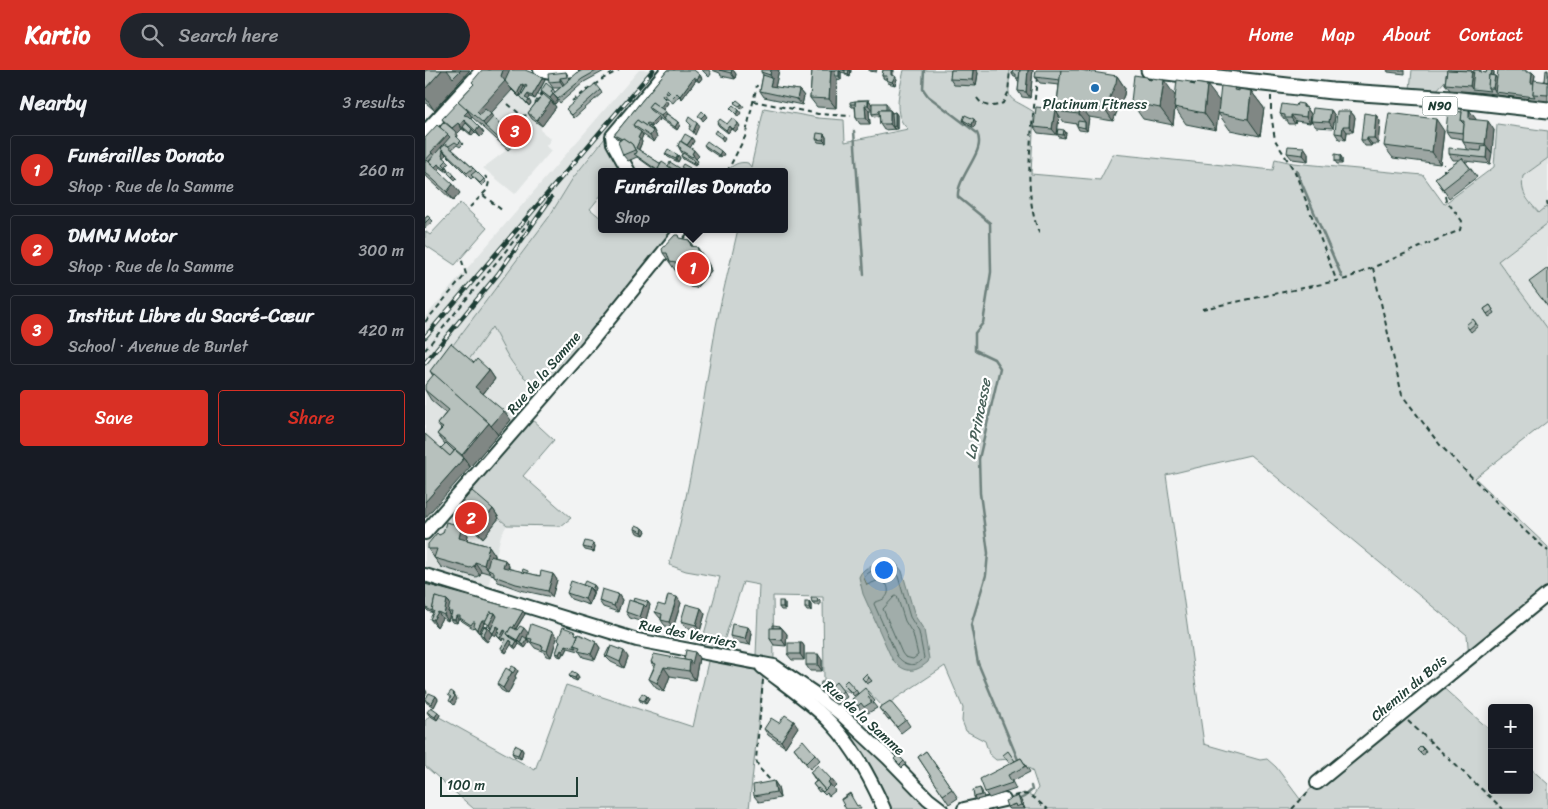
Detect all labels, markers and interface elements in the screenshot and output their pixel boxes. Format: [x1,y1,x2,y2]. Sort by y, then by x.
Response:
search box [120,13,470,58]
text: Kartio [25,14,90,56]
text: Search here [178,19,279,52]
text: Home [1249,19,1294,51]
text: Map [1322,19,1355,51]
text: About [1383,19,1431,51]
text: Contact [1459,19,1523,51]
icon: search [138,21,166,49]
marker: Platinum Fitness [1089,82,1101,94]
text: Nearby [20,84,86,122]
text: 3 results [342,88,405,117]
place label: Platinum Fitness [1043,92,1148,117]
road number: N90 [1423,97,1457,116]
pin: 3 [499,112,531,150]
text: Funérailles Donato [68,139,224,172]
text: 1 [34,156,40,185]
text: 260 m [359,156,404,185]
popup [598,168,788,233]
text: Funérailles Donato [615,170,771,203]
text: Shop · Rue de la Samme [68,172,234,201]
text: Shop [615,203,650,232]
text: DMMJ Motor [68,219,176,252]
text: 2 [32,236,42,265]
text: 300 m [359,236,404,265]
pin: 1 [677,249,709,287]
text: Shop · Rue de la Samme [68,252,234,281]
text: Institut Libre du Sacré-Cœur [68,299,313,332]
text: 3 [33,316,41,345]
text: 420 m [358,316,404,345]
street label: Rue de la Samme [501,326,587,420]
text: School · Avenue de Burlet [68,332,248,361]
water label: La Princesse [957,375,999,462]
button: Save [20,390,208,446]
button: Share [218,390,405,446]
pin: 2 [455,499,487,537]
your location [871,557,897,583]
street label: Rue des Verriers [637,612,739,656]
street label: Chemin du Bois [1365,648,1453,728]
street label: Rue de la Samme [817,674,911,762]
map controls [1488,704,1533,794]
button: + [1488,704,1533,749]
button: − [1488,749,1533,794]
text: 100 m [447,773,485,798]
scale bar [440,774,577,797]

